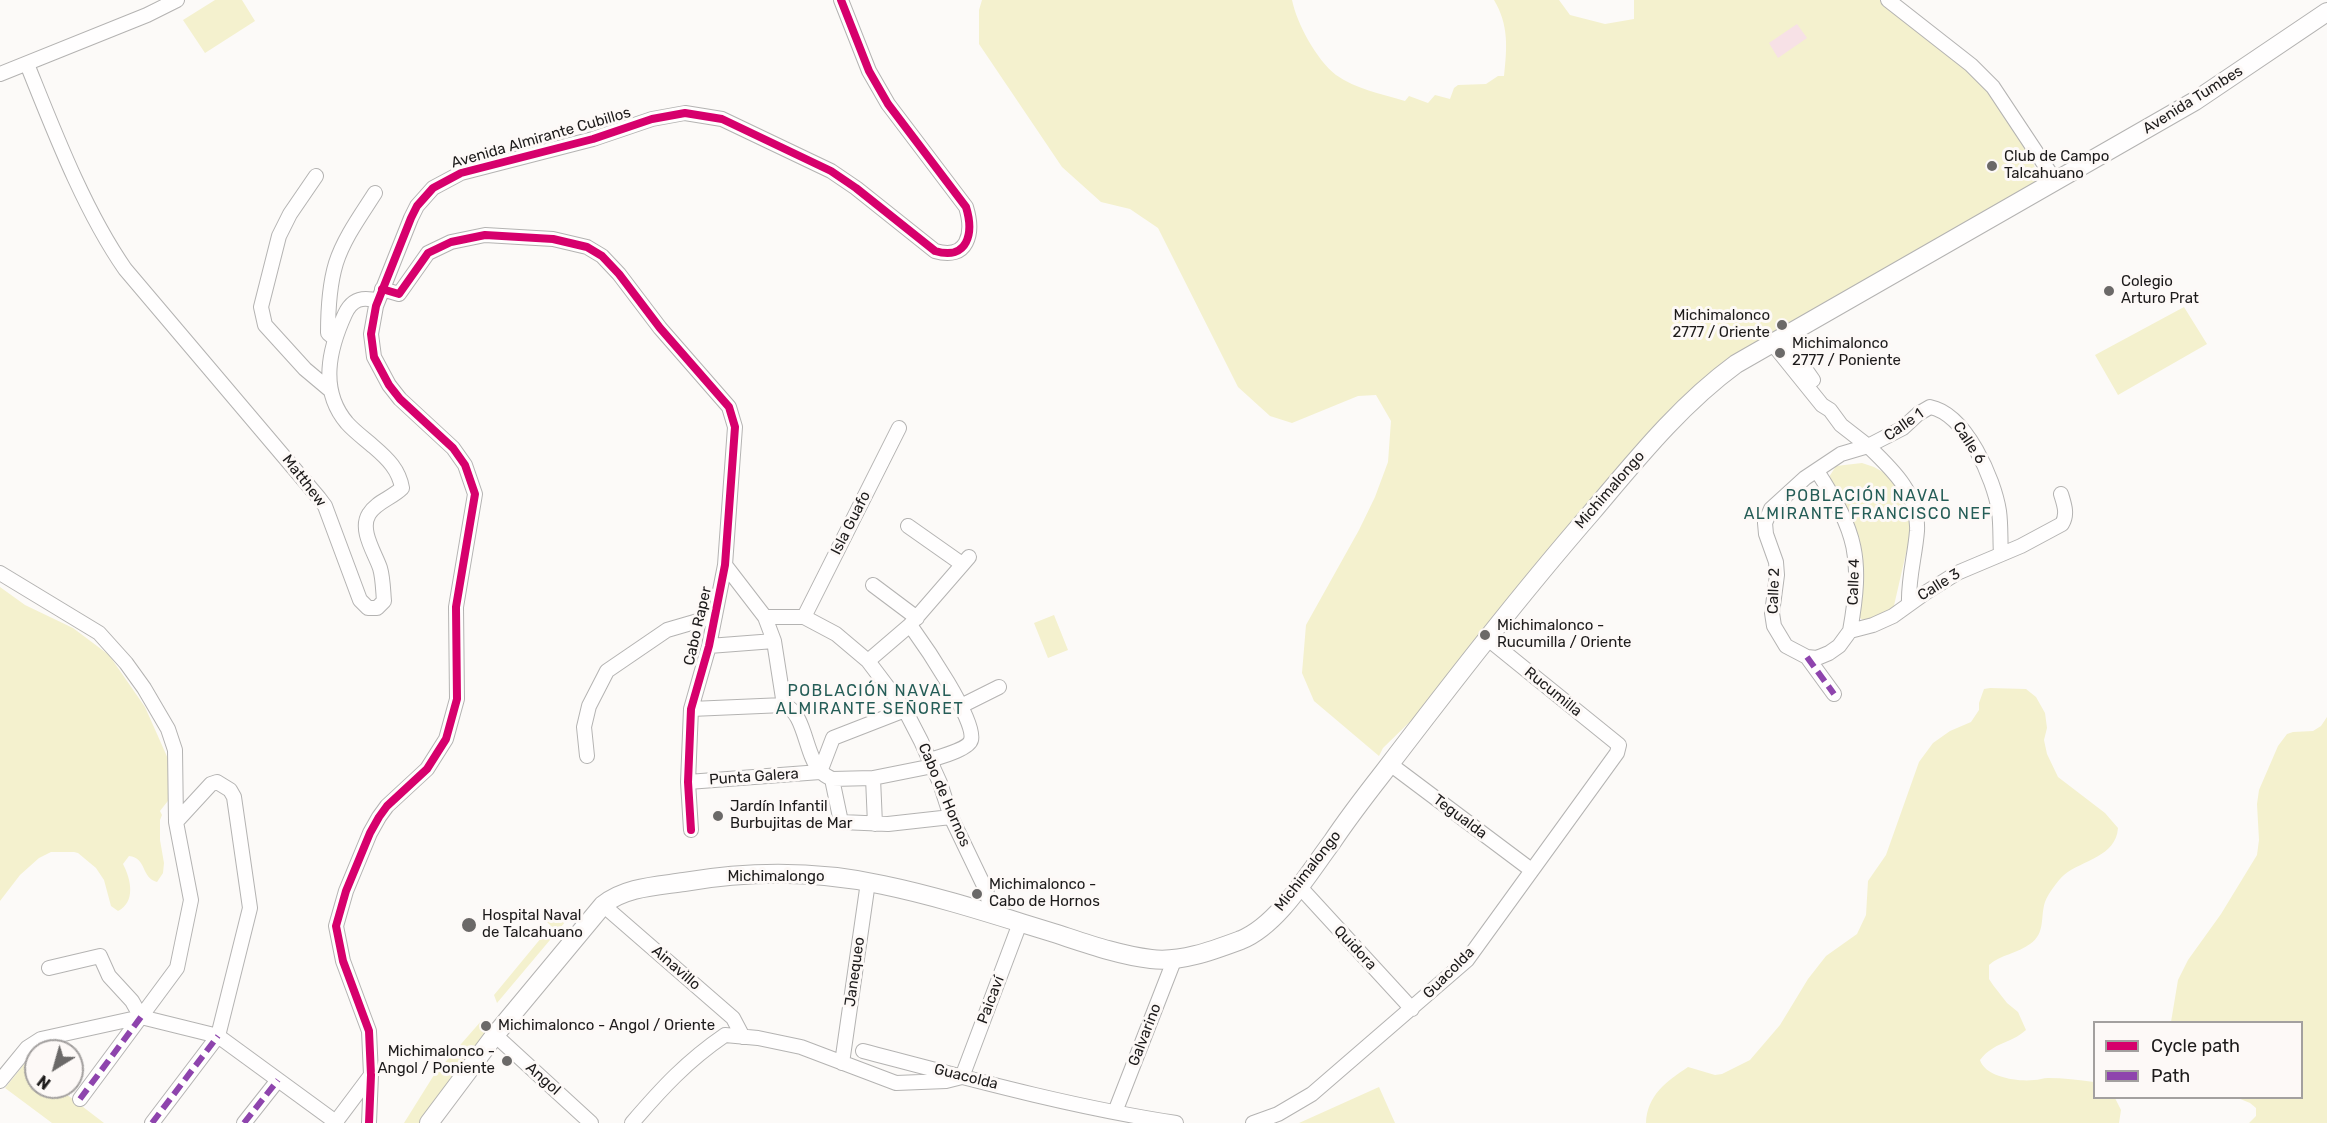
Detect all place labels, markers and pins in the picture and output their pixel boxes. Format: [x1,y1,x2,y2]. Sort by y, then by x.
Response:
place label: Club de Campo Talcahuano [2004,148,2109,183]
marker: Club de Campo Talcahuano [1985,159,1999,173]
place label: Colegio Arturo Prat [2121,273,2199,308]
marker: Colegio Arturo Prat [2102,284,2116,298]
place label: Michimalonco 2777 / Oriente [1672,307,1770,342]
marker: Michimalonco 2777 / Oriente [1775,318,1789,332]
place label: Michimalonco 2777 / Poniente [1792,335,1901,370]
marker: Michimalonco 2777 / Poniente [1773,346,1787,360]
place label: Michimalonco - Rucumilla / Oriente [1497,617,1631,652]
marker: Michimalonco - Rucumilla / Oriente [1478,628,1492,642]
place label: Jardín Infantil Burbujitas de Mar [730,798,853,833]
marker: Jardín Infantil Burbujitas de Mar [711,809,725,823]
place label: Michimalonco - Cabo de Hornos [989,876,1100,911]
marker: Michimalonco - Cabo de Hornos [970,887,984,901]
place label: Hospital Naval de Talcahuano [482,907,583,942]
marker: Hospital Naval de Talcahuano [460,916,478,934]
place label: Michimalonco - Angol / Oriente [498,1017,715,1035]
marker: Michimalonco - Angol / Oriente [479,1019,493,1033]
place label: Michimalonco - Angol / Poniente [378,1043,495,1078]
marker: Michimalonco - Angol / Poniente [500,1054,514,1068]

